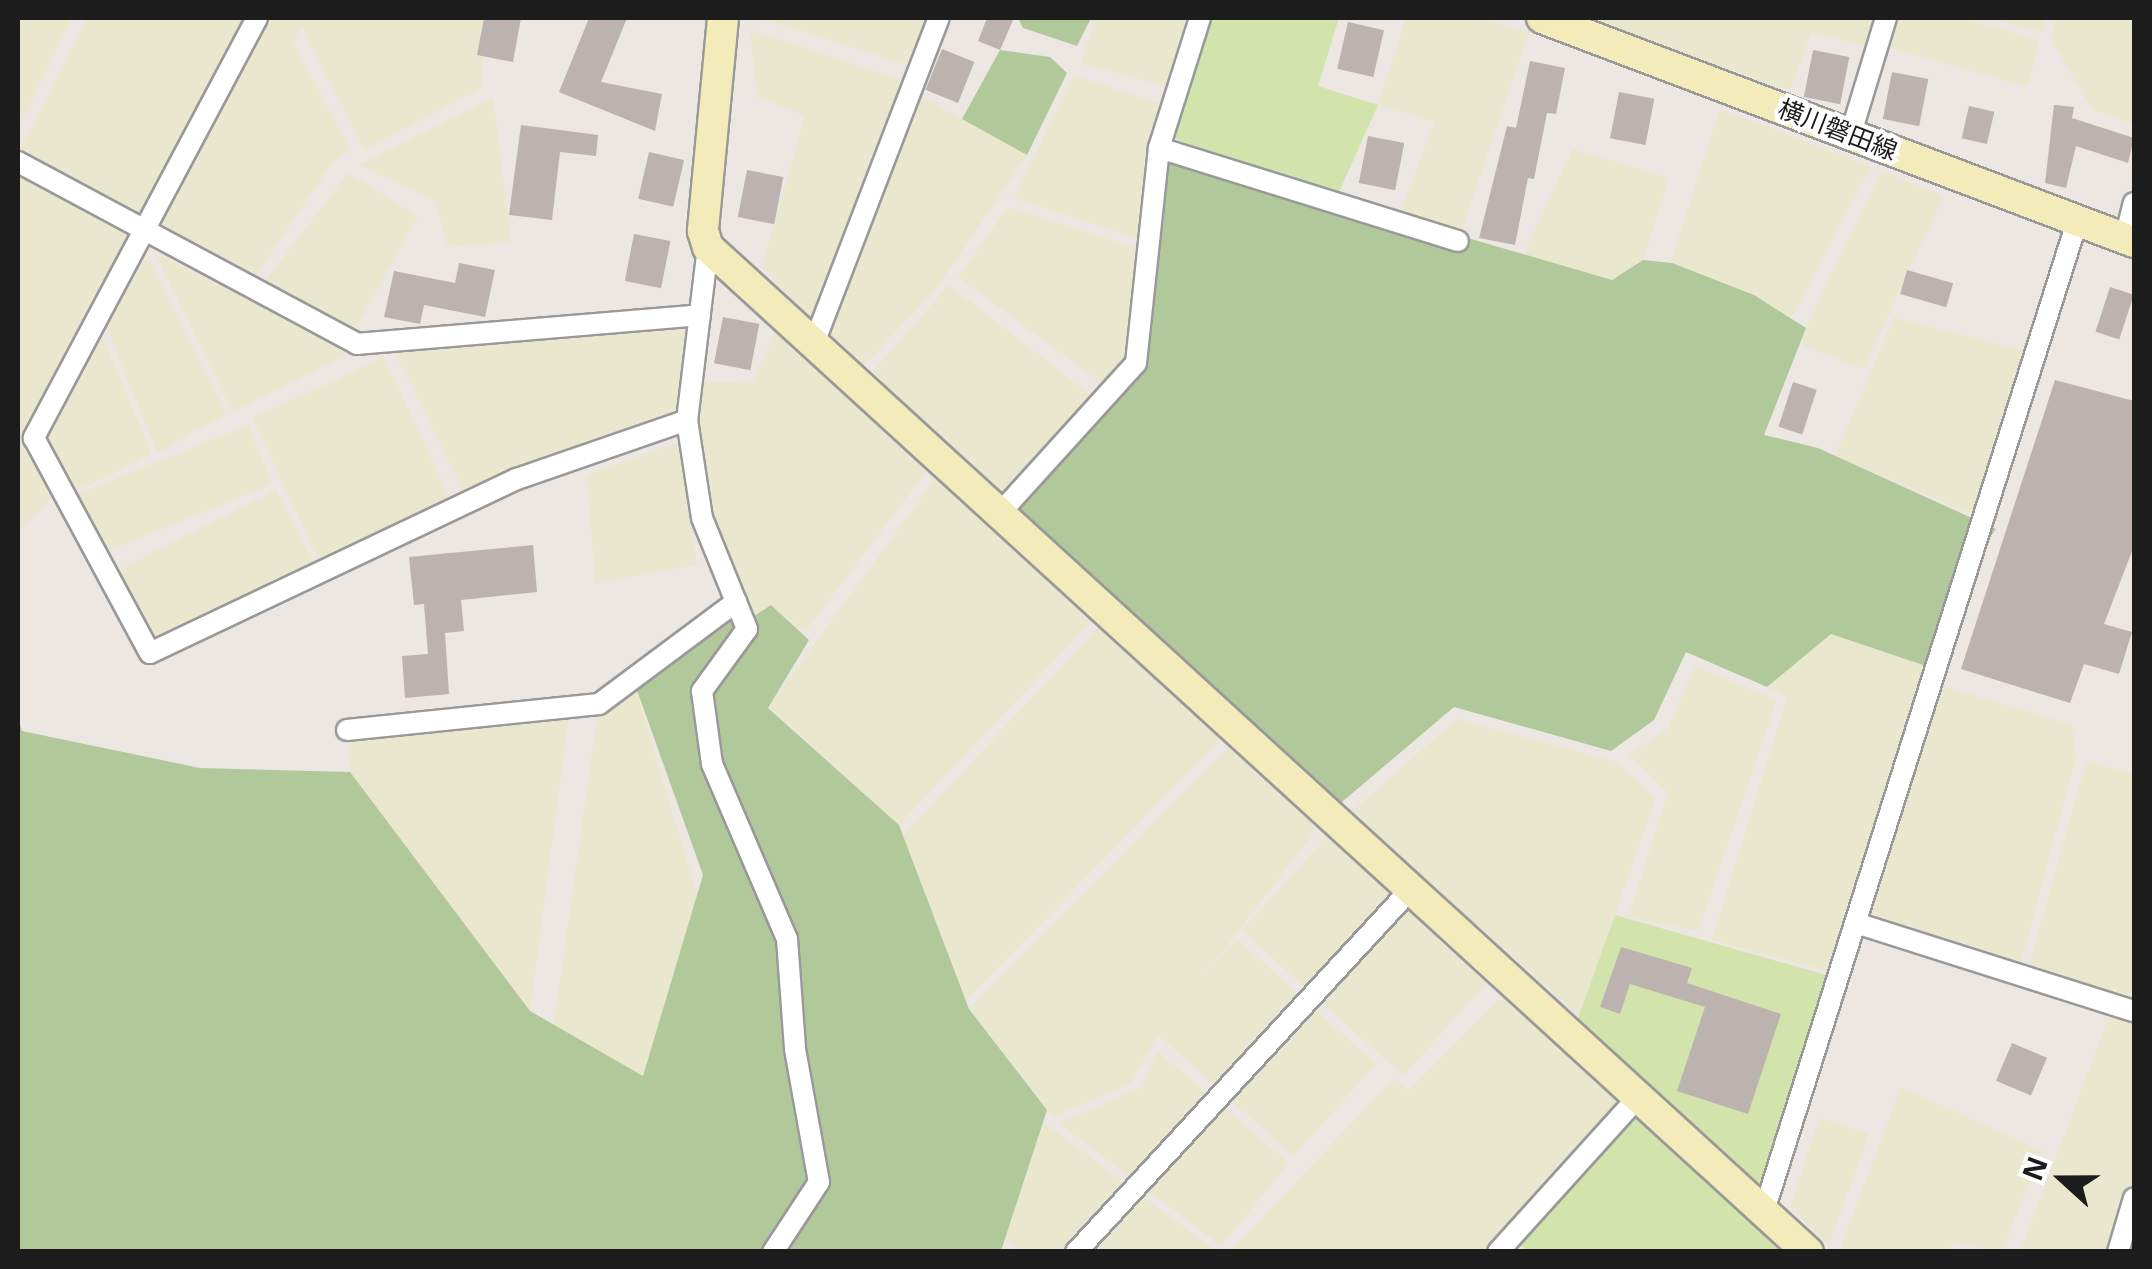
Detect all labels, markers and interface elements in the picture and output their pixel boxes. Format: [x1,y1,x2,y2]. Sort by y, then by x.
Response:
street label: 横川磐田線 [1774,93,1902,165]
north arrow [2012,1129,2112,1229]
text: N [2012,1151,2056,1186]

